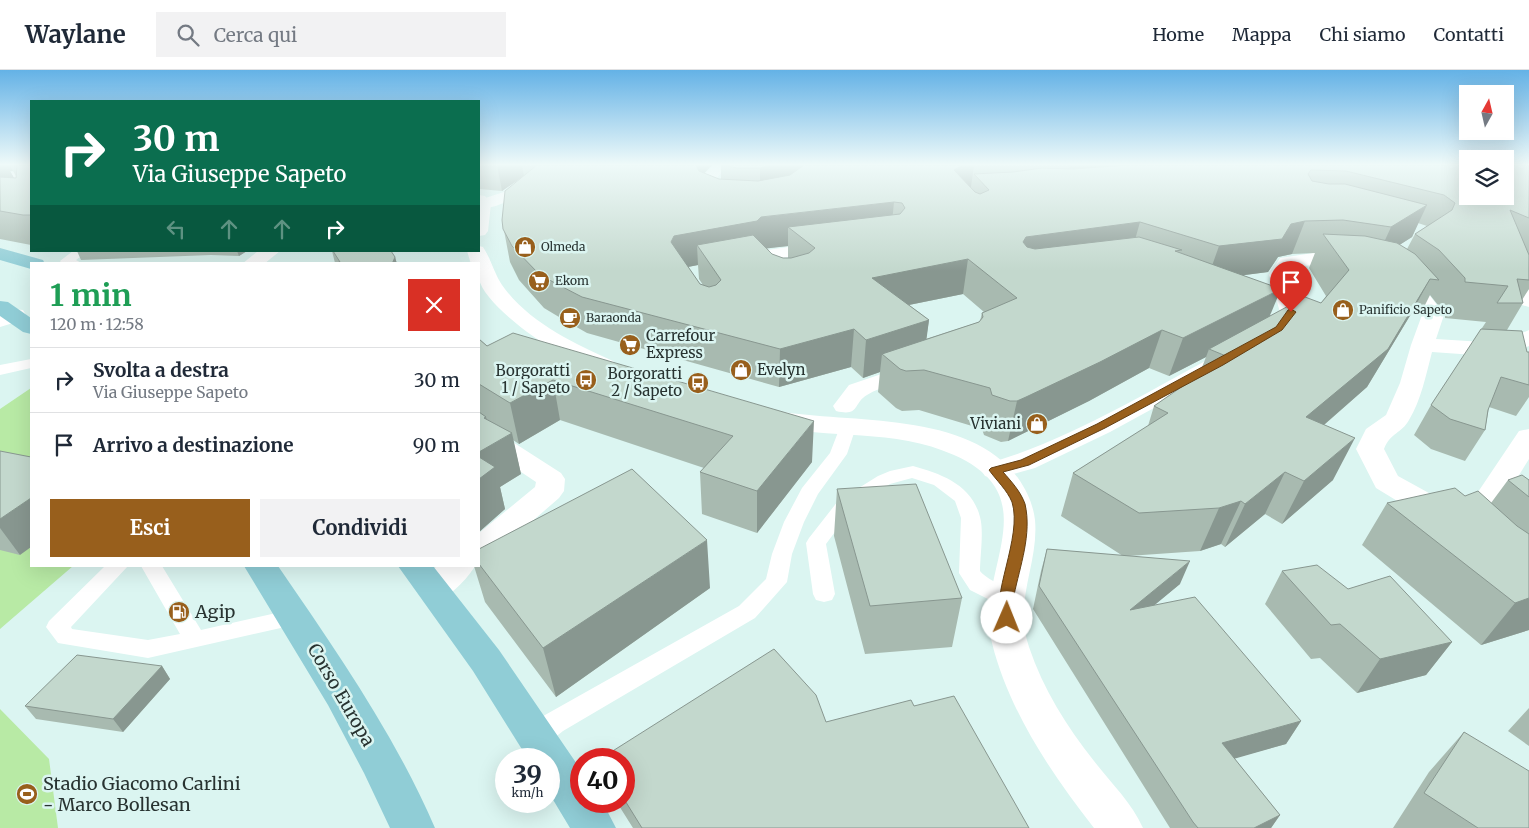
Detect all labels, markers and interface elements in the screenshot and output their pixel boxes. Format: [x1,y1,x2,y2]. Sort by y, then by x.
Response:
search box [156,12,506,57]
text: Waylane [25,19,126,50]
icon: search [174,21,202,49]
text: Cerca qui [214,23,297,47]
text: Home [1152,23,1204,46]
text: Mappa [1232,23,1291,46]
text: Chi siamo [1319,23,1406,46]
text: Contatti [1434,23,1504,46]
north arrow [1459,85,1514,140]
map controls [1459,85,1514,205]
text: 30 m [133,117,219,161]
icon: right [50,120,115,185]
button: layers [1459,150,1514,205]
text: Via Giuseppe Sapeto [133,160,346,188]
icon: left [162,215,190,243]
icon: ahead [215,215,243,243]
icon: ahead [268,215,296,243]
icon: right [321,215,349,243]
shop icon: Olmeda [513,235,537,259]
place label: Olmeda [541,239,586,254]
pin [1270,261,1312,312]
icon: arrive [1277,268,1305,296]
supermarket icon: Ekom [527,269,551,293]
place label: Ekom [555,273,589,288]
text: 1 min [50,276,132,314]
button: close [408,279,460,331]
shop icon: Panificio Sapeto [1331,298,1355,322]
place label: Panificio Sapeto [1359,302,1452,317]
cafe icon: Baraonda [558,306,582,330]
place label: Baraonda [586,310,642,325]
text: 120 m · 12:58 [50,314,144,334]
place label: Carrefour Express [646,326,715,362]
supermarket icon: Carrefour Express [618,333,642,357]
text: Svolta a destra [93,358,229,382]
shop icon: Evelyn [729,358,753,382]
place label: Evelyn [757,360,805,379]
place label: Borgoratti 1 / Sapeto [496,361,570,397]
place label: Borgoratti 2 / Sapeto [608,364,682,400]
icon: right [50,366,78,394]
text: 30 m [414,368,460,392]
bus stop icon: Borgoratti 1 / Sapeto [574,368,598,392]
bus stop icon: Borgoratti 2 / Sapeto [686,371,710,395]
text: Via Giuseppe Sapeto [93,382,248,402]
shop icon: Viviani [1025,412,1049,436]
place label: Viviani [969,414,1021,433]
icon: arrive [50,431,78,459]
text: Arrivo a destinazione [93,433,293,457]
text: 90 m [413,433,460,457]
button: Esci [50,499,250,557]
button: Condividi [260,499,460,557]
position arrow [980,591,1032,643]
fuel station icon: Agip [167,600,191,624]
place label: Agip [194,600,235,623]
street label: Corso Europa [303,639,380,751]
speed limit sign: 40 [570,748,635,813]
text: 39 [513,758,542,790]
place label: Stadio Giacomo Carlini - Marco Bollesan [43,772,241,816]
sports icon: Stadio Giacomo Carlini - Marco Bollesan [15,782,39,806]
text: km/h [512,785,543,800]

